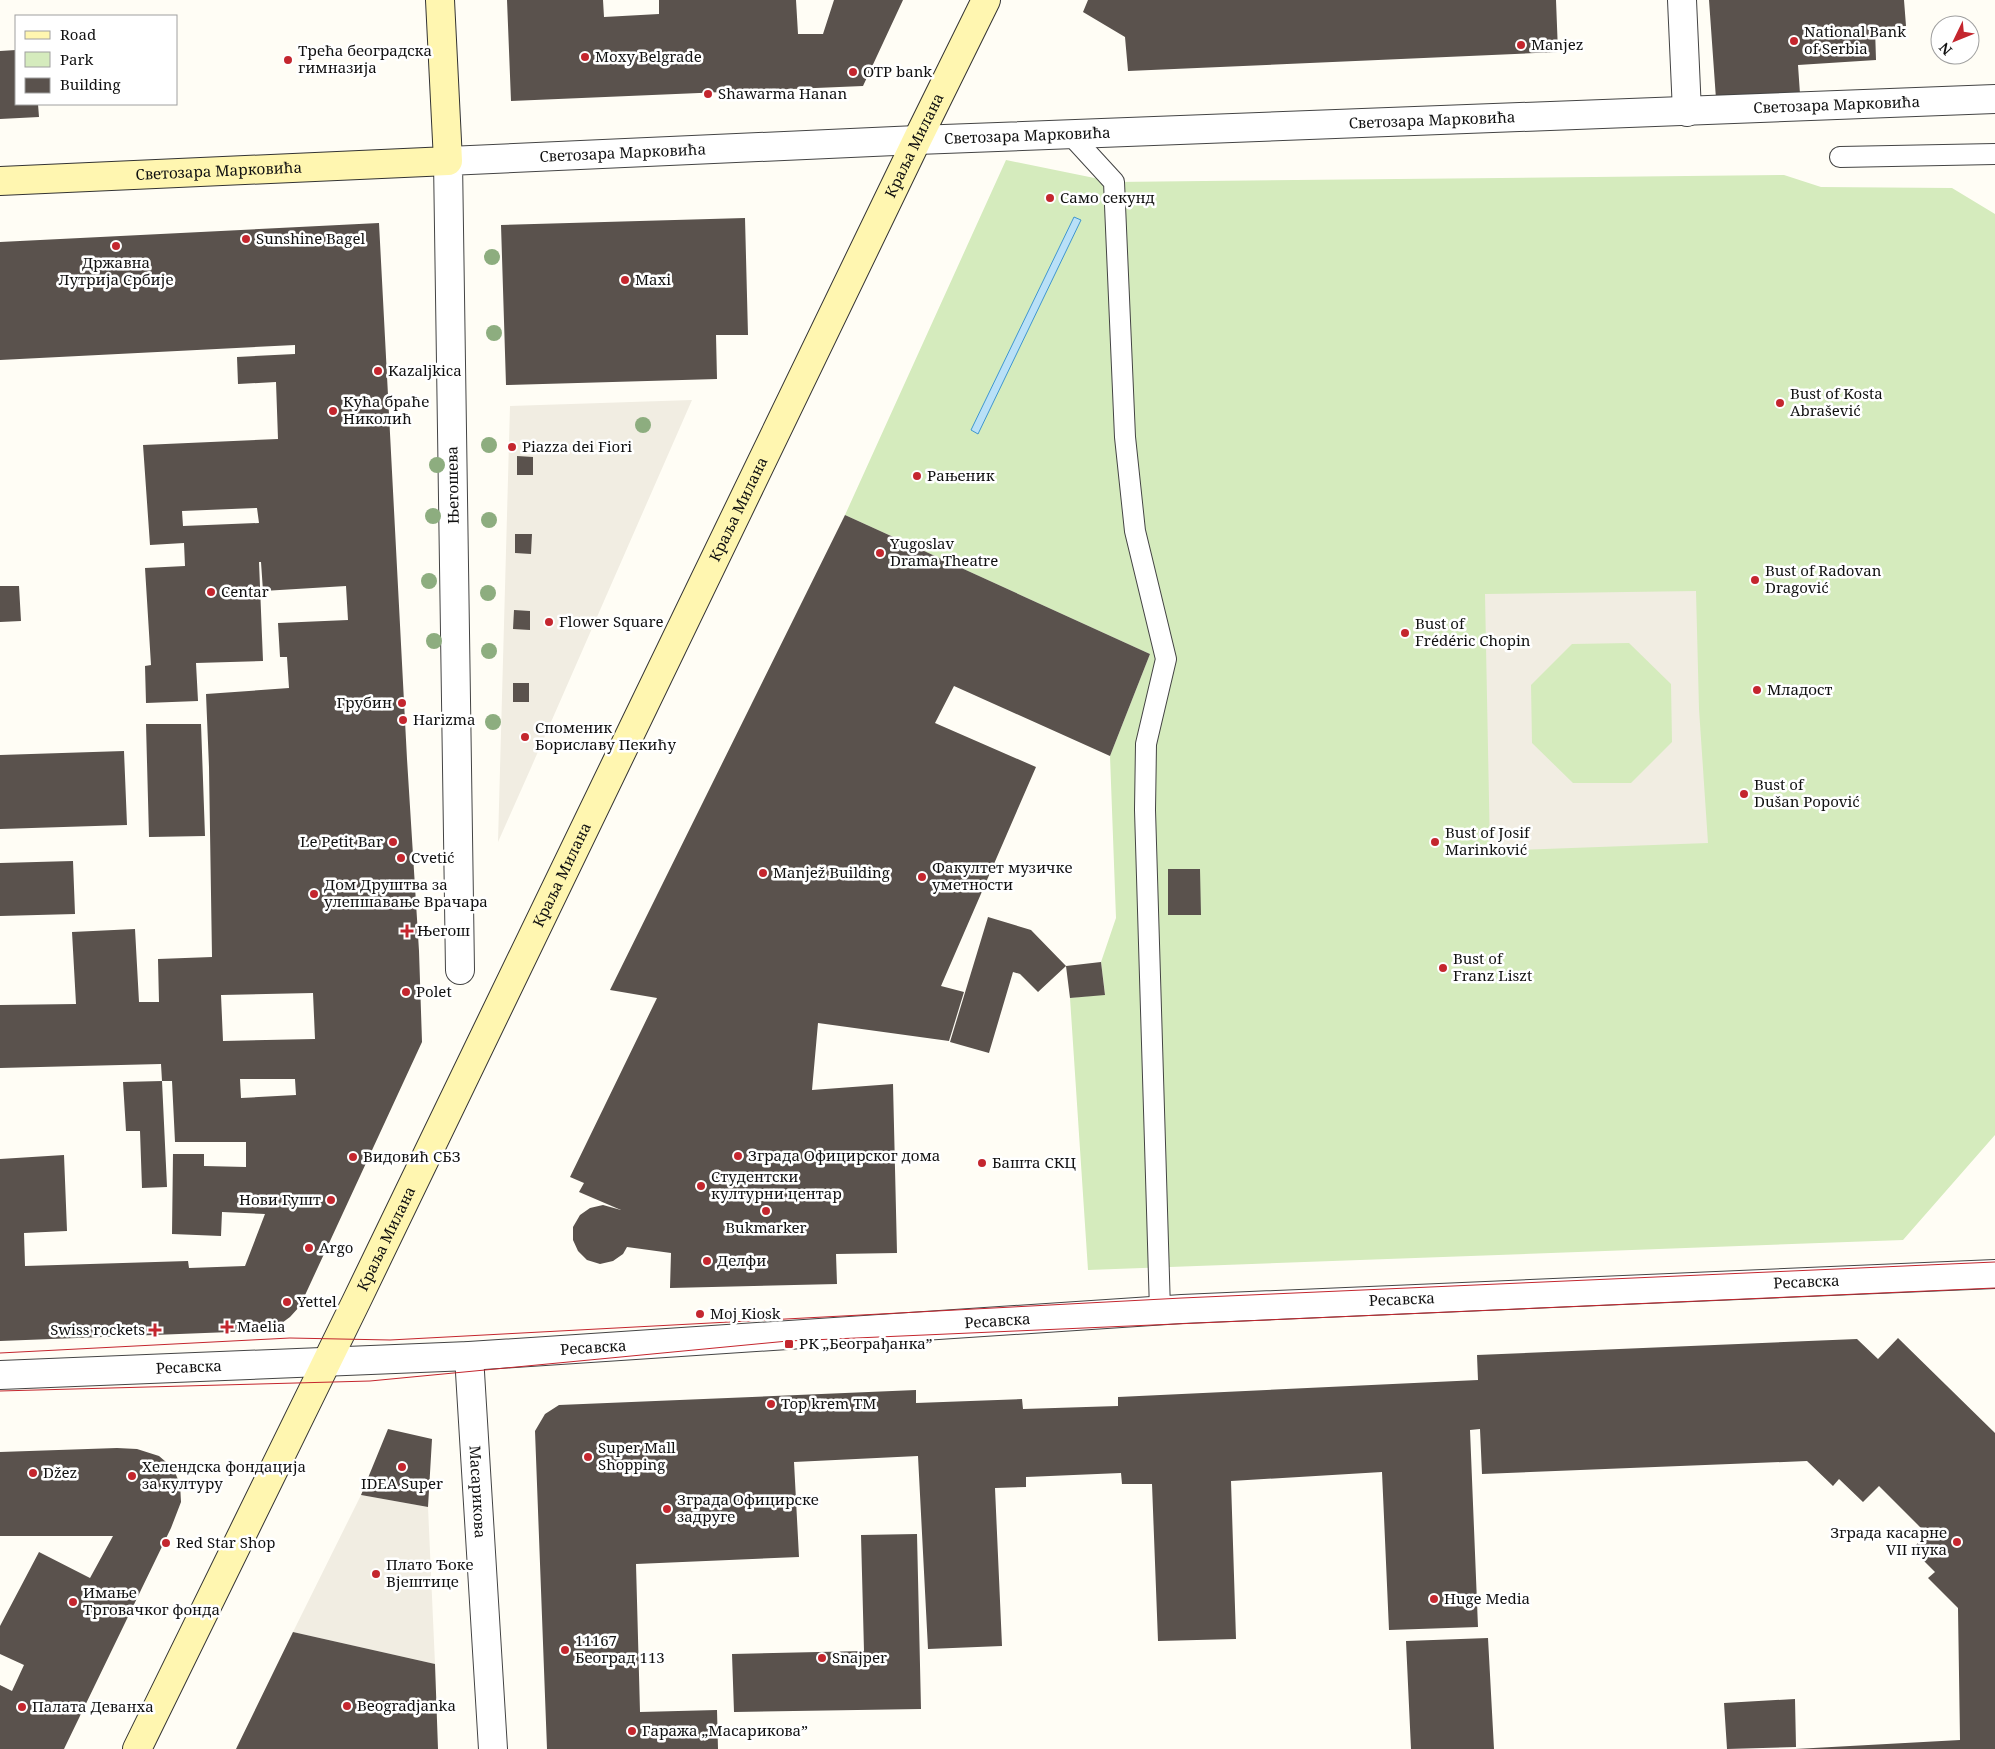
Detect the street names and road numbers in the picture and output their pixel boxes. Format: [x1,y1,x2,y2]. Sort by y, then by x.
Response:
street label: Краља Милана [880,90,948,201]
street label: Светозара Марковића [1753,91,1920,117]
street label: Светозара Марковића [1348,106,1516,133]
street label: Светозара Марковића [944,122,1111,148]
street label: Светозара Марковића [539,138,706,166]
street label: Светозара Марковића [135,157,302,184]
street label: Његошева [441,446,463,524]
street label: Краља Милана [704,453,772,564]
street label: Краља Милана [528,819,595,930]
street label: Краља Милана [352,1183,419,1294]
street label: Ресавска [1773,1270,1840,1293]
street label: Ресавска [1368,1287,1435,1310]
street label: Ресавска [964,1308,1031,1332]
street label: Ресавска [560,1335,627,1359]
street label: Ресавска [155,1355,222,1378]
street label: Масарикова [465,1445,491,1539]

